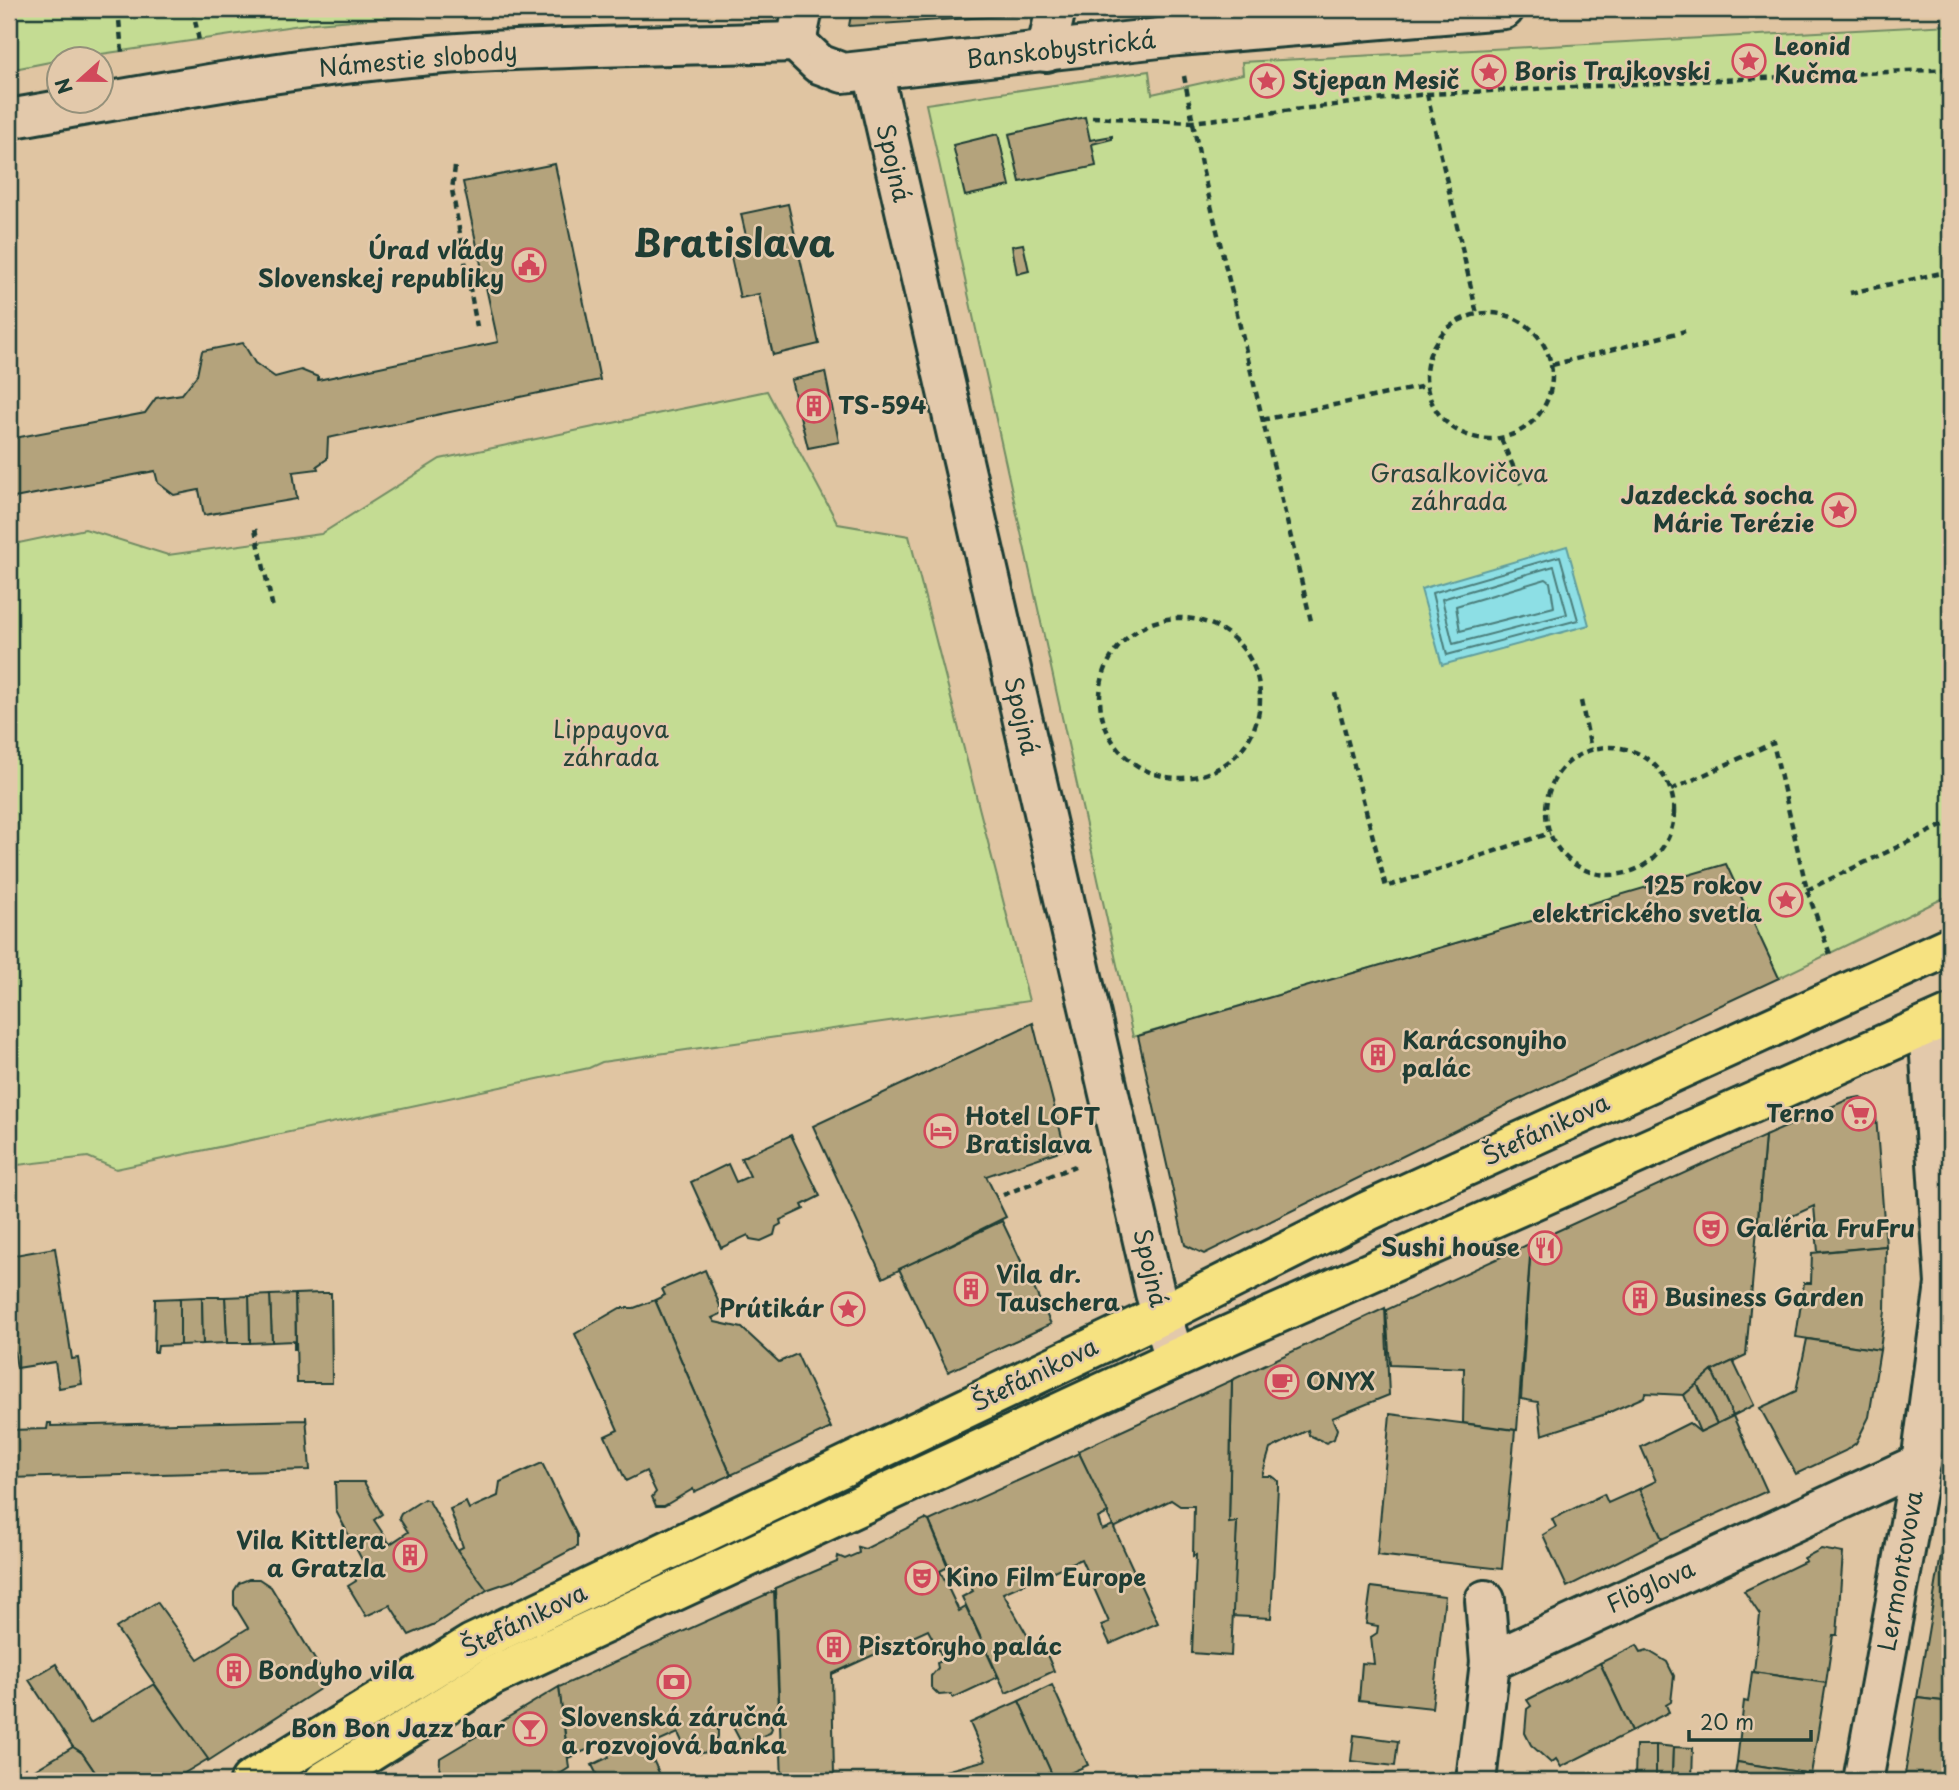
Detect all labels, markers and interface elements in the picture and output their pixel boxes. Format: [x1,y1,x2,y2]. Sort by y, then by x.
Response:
street label: Banskobystrická [964,20,1157,76]
place label: Leonid Kučma [1774,27,1858,91]
street label: Námestie slobody [317,31,519,85]
place icon: Leonid Kučma [1730,42,1768,80]
north arrow [46,46,116,116]
place label: Boris Trajkovski [1514,52,1711,88]
place icon: Boris Trajkovski [1470,53,1508,91]
place label: Stjepan Mesič [1292,61,1460,97]
place icon: Stjepan Mesič [1248,62,1286,100]
text: N [47,74,79,98]
street label: Spojná [868,120,921,205]
district label: Bratislava [633,213,835,270]
place label: Úrad vlády Slovenskej republiky [258,231,504,295]
public building icon: Úrad vlády Slovenskej republiky [510,246,548,284]
place label: TS-594 [838,386,926,422]
building icon: TS-594 [795,387,833,425]
park label: Grasalkovičova záhrada [1370,454,1548,518]
place label: Jazdecká socha Márie Terézie [1621,476,1815,540]
place icon: Jazdecká socha Márie Terézie [1820,491,1858,529]
street label: Spojná [996,673,1049,758]
park label: Lippayova záhrada [553,710,669,774]
place label: 125 rokov elektrického svetla [1532,866,1763,930]
place icon: 125 rokov elektrického svetla [1767,881,1805,919]
place label: Karácsonyiho palác [1402,1021,1567,1085]
building icon: Karácsonyiho palác [1359,1036,1397,1074]
street label: Štefánikova [1476,1083,1615,1173]
place label: Terno [1766,1094,1834,1130]
supermarket icon: Terno [1840,1095,1878,1133]
place label: Hotel LOFT Bratislava [965,1097,1101,1161]
hotel icon: Hotel LOFT Bratislava [922,1112,960,1150]
place label: Galéria FruFru [1736,1209,1915,1245]
theatre icon: Galéria FruFru [1692,1210,1730,1248]
street label: Spojná [1125,1225,1178,1310]
place label: Sushi house [1381,1228,1520,1264]
restaurant icon: Sushi house [1526,1229,1564,1267]
place label: Vila dr. Tauschera [996,1255,1121,1319]
building icon: Vila dr. Tauschera [952,1270,990,1308]
place label: Business Garden [1664,1278,1864,1314]
building icon: Business Garden [1621,1279,1659,1317]
place label: Prútikár [719,1289,825,1325]
place icon: Prútikár [829,1290,867,1328]
street label: Štefánikova [965,1327,1104,1419]
place label: ONYX [1306,1362,1375,1398]
cafe icon: ONYX [1263,1363,1301,1401]
street label: Lermontovova [1867,1487,1931,1654]
place label: Vila Kittlera a Gratzla [236,1521,387,1585]
building icon: Vila Kittlera a Gratzla [391,1536,429,1574]
street label: Flöglova [1600,1549,1701,1621]
place label: Kino Film Europe [946,1558,1146,1594]
theatre icon: Kino Film Europe [903,1559,941,1597]
street label: Štefánikova [454,1573,593,1665]
place label: Pisztoryho palác [858,1627,1062,1663]
building icon: Pisztoryho palác [815,1628,853,1666]
place label: Bondyho vila [258,1651,415,1687]
building icon: Bondyho vila [215,1652,253,1690]
bank icon: Slovenská záručná a rozvojová banka [655,1663,693,1701]
place label: Slovenská záručná a rozvojová banka [560,1698,788,1762]
scale bar [1689,1699,1812,1743]
text: 20 m [1700,1705,1754,1737]
place label: Bon Bon Jazz bar [291,1709,506,1745]
bar icon: Bon Bon Jazz bar [511,1710,549,1748]

